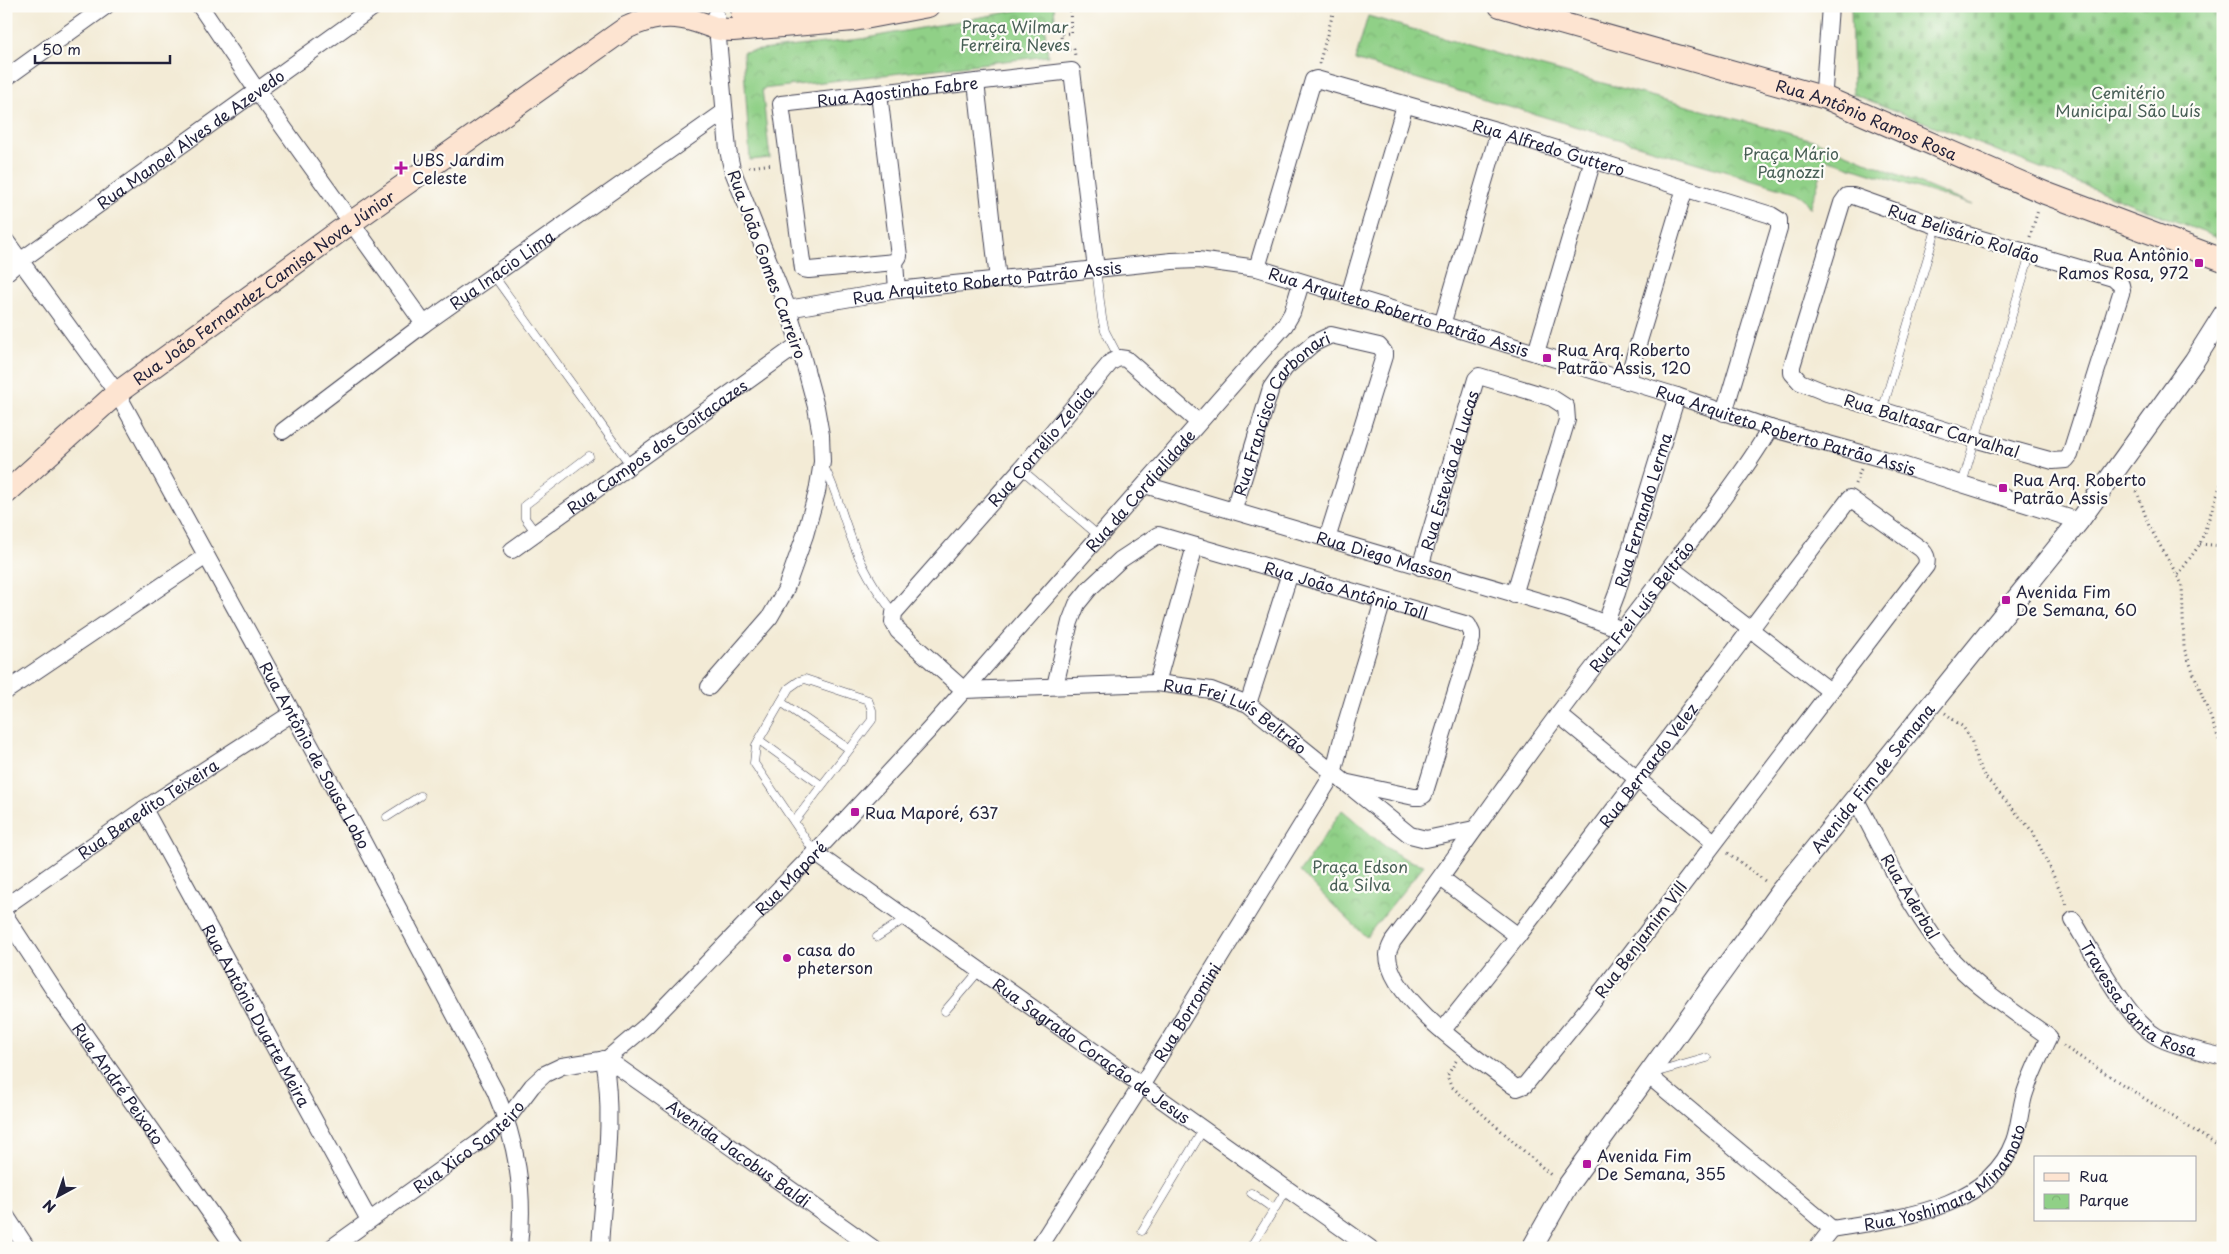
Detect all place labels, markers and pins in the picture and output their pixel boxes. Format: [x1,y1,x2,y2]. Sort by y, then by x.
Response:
place label: UBS Jardim Celeste [412,147,505,189]
marker: UBS Jardim Celeste [394,161,408,175]
place label: Rua Antônio Ramos Rosa, 972 [2058,242,2189,284]
marker: Rua Antônio Ramos Rosa, 972 [2193,257,2205,269]
place label: Rua Arq. Roberto Patrão Assis, 120 [1557,337,1691,379]
marker: Rua Arq. Roberto Patrão Assis, 120 [1541,352,1553,364]
place label: Rua Arq. Roberto Patrão Assis [2013,467,2146,509]
marker: Rua Arq. Roberto Patrão Assis [1997,482,2009,494]
place label: Avenida Fim De Semana, 60 [2016,579,2137,621]
marker: Avenida Fim De Semana, 60 [2000,594,2012,606]
place label: Rua Maporé, 637 [865,800,999,824]
marker: Rua Maporé, 637 [849,806,861,818]
place label: casa do pheterson [797,937,873,979]
marker: casa do pheterson [781,952,793,964]
place label: Avenida Fim De Semana, 355 [1597,1143,1726,1185]
marker: Avenida Fim De Semana, 355 [1581,1158,1593,1170]

